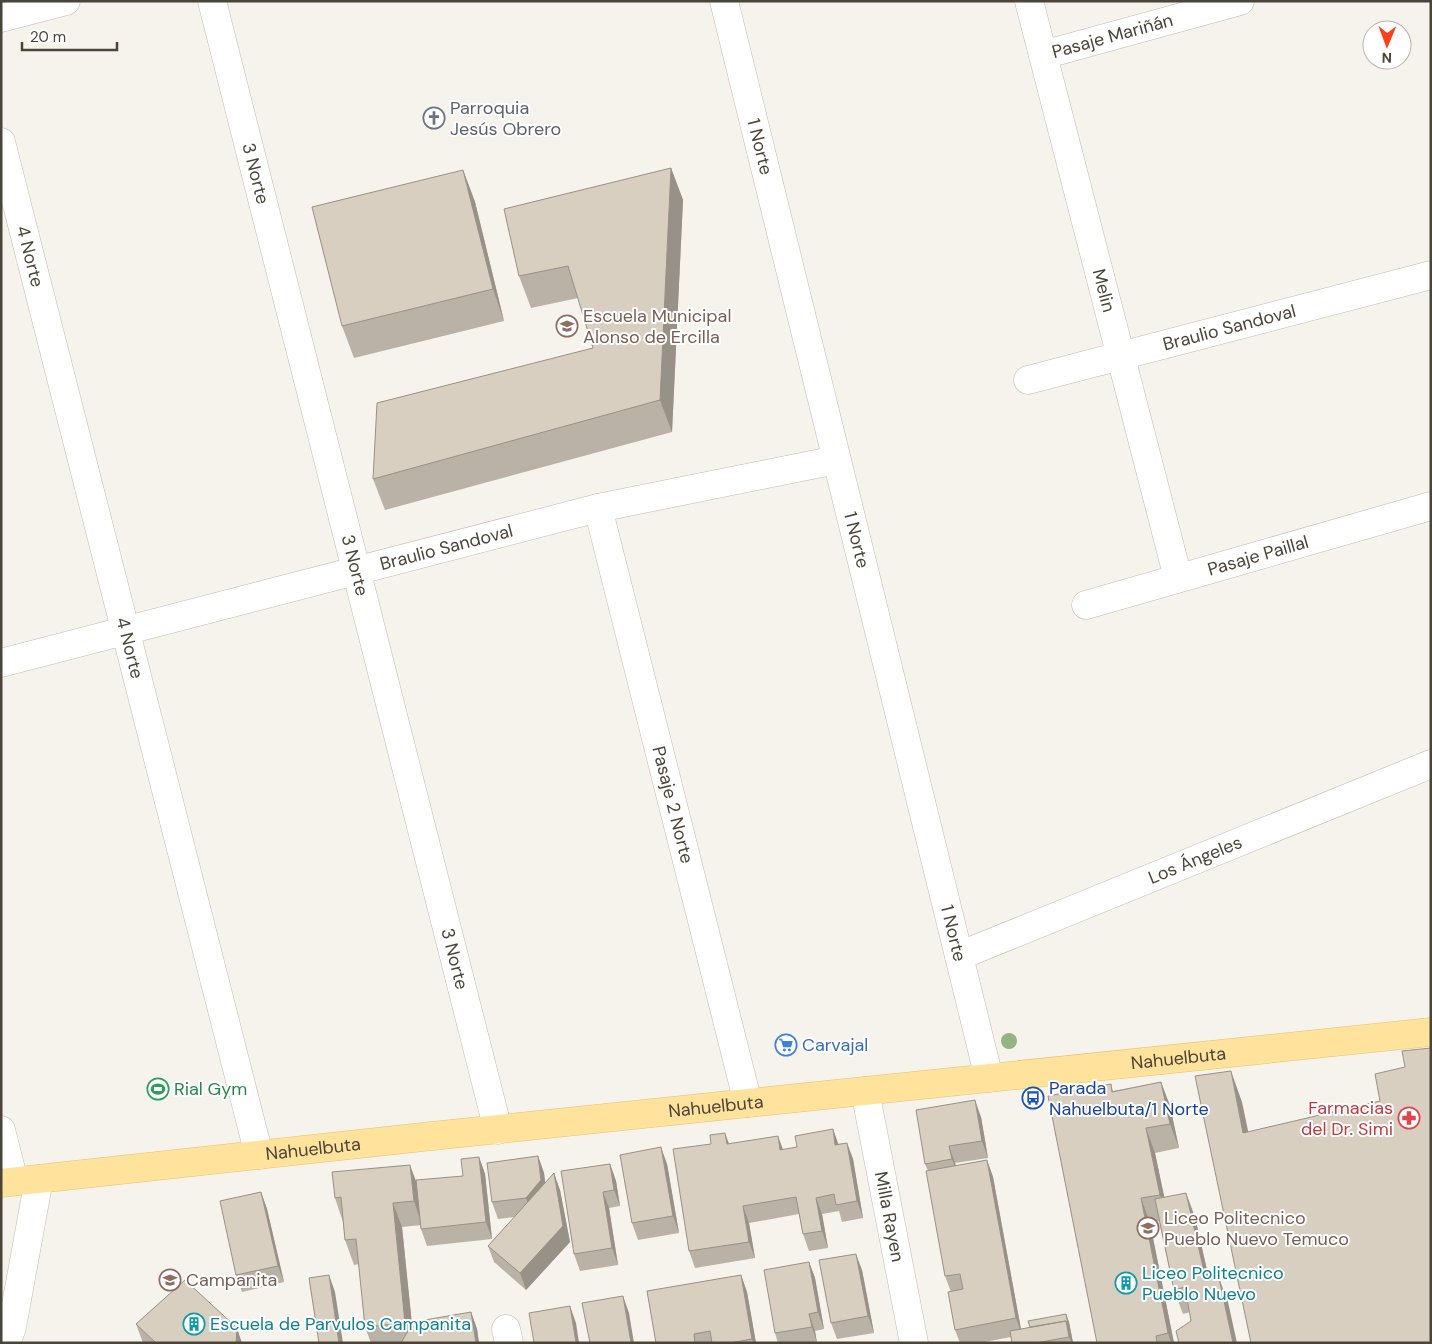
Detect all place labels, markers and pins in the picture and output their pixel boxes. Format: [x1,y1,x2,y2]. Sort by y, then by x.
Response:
place label: Parroquia Jesús Obrero [450,96,561,141]
church icon: Parroquia Jesús Obrero [422,106,446,130]
place label: Escuela Municipal Alonso de Ercilla [583,304,731,349]
school or university icon: Escuela Municipal Alonso de Ercilla [555,314,579,338]
supermarket icon: Carvajal [774,1033,798,1057]
place label: Carvajal [802,1033,868,1057]
place label: Parada Nahuelbuta/1 Norte [1049,1076,1209,1121]
sports icon: Rial Gym [146,1077,170,1101]
place label: Rial Gym [174,1077,247,1101]
bus stop icon: Parada Nahuelbuta/1 Norte [1021,1086,1045,1110]
place label: Farmacias del Dr. Simi [1301,1096,1393,1141]
pharmacy icon: Farmacias del Dr. Simi [1397,1106,1421,1130]
place label: Liceo Politecnico Pueblo Nuevo Temuco [1164,1206,1349,1251]
school or university icon: Liceo Politecnico Pueblo Nuevo Temuco [1136,1216,1160,1240]
place label: Liceo Politecnico Pueblo Nuevo [1142,1261,1284,1306]
school or university icon: Campanita [158,1268,182,1292]
place label: Campanita [186,1268,277,1292]
building icon: Liceo Politecnico Pueblo Nuevo [1114,1271,1138,1295]
building icon: Escuela de Parvulos Campanita [182,1312,206,1336]
place label: Escuela de Parvulos Campanita [210,1312,471,1336]

